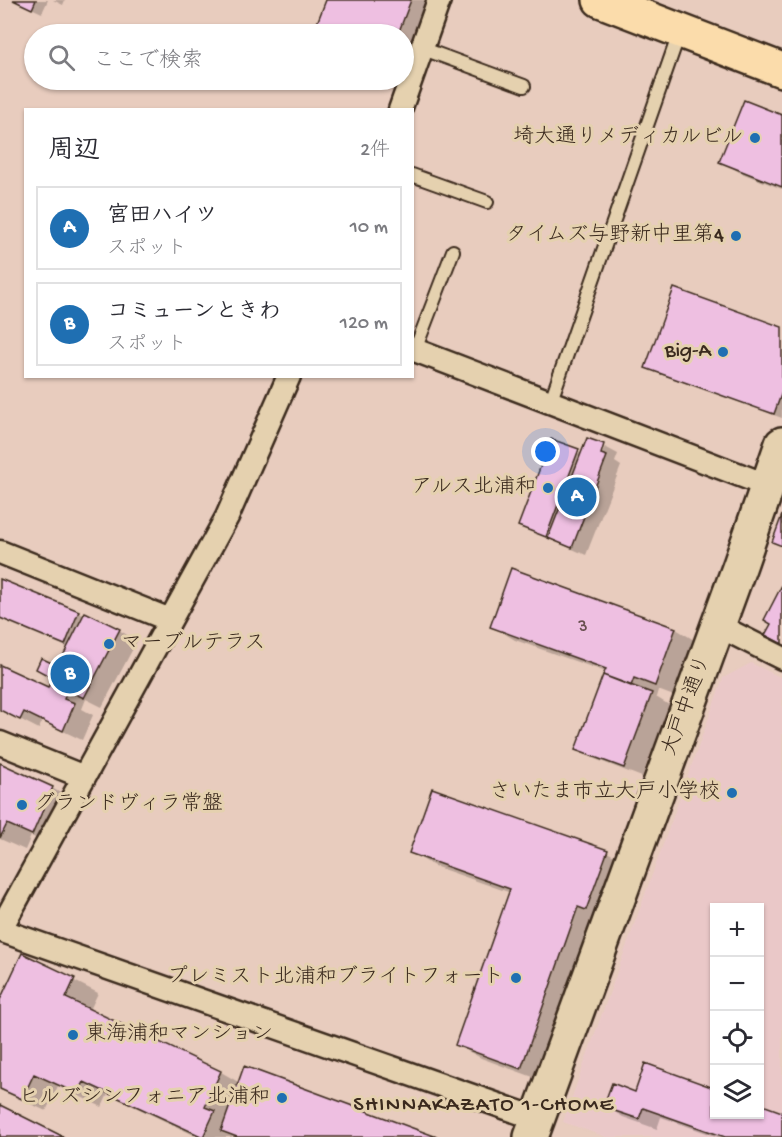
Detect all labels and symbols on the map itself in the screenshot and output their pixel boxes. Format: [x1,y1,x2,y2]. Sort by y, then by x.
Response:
place label: 埼大通りメディカルビル [513,125,743,151]
marker: 埼大通りメディカルビル [748,131,762,145]
place label: タイムズ与野新中里第4 [506,222,724,249]
marker: タイムズ与野新中里第4 [729,229,743,243]
place label: Big-A [664,340,713,365]
marker: Big-A [716,345,730,359]
your location [531,437,560,466]
pin: A [558,474,596,520]
place label: アルス北浦和 [411,475,536,501]
marker: アルス北浦和 [541,481,555,495]
house number: 3 [577,617,588,638]
place label: マーブルテラス [121,631,265,657]
marker: マーブルテラス [102,637,116,651]
pin: B [50,652,90,696]
street label: 大戸中通り [656,652,718,760]
place label: さいたま市立大戸小学校 [490,780,720,806]
marker: さいたま市立大戸小学校 [725,786,739,800]
place label: グランドヴィラ常盤 [34,791,223,818]
marker: グランドヴィラ常盤 [15,798,29,812]
place label: プレミスト北浦和ブライトフォート [167,965,504,991]
marker: プレミスト北浦和ブライトフォート [509,971,523,985]
place label: 東海浦和マンション [85,1021,273,1048]
marker: 東海浦和マンション [66,1028,80,1042]
place label: ヒルズシンフォニア北浦和 [18,1085,270,1111]
marker: ヒルズシンフォニア北浦和 [275,1091,289,1105]
district label: SHINNAKAZATO 1-CHOME [353,1093,615,1119]

